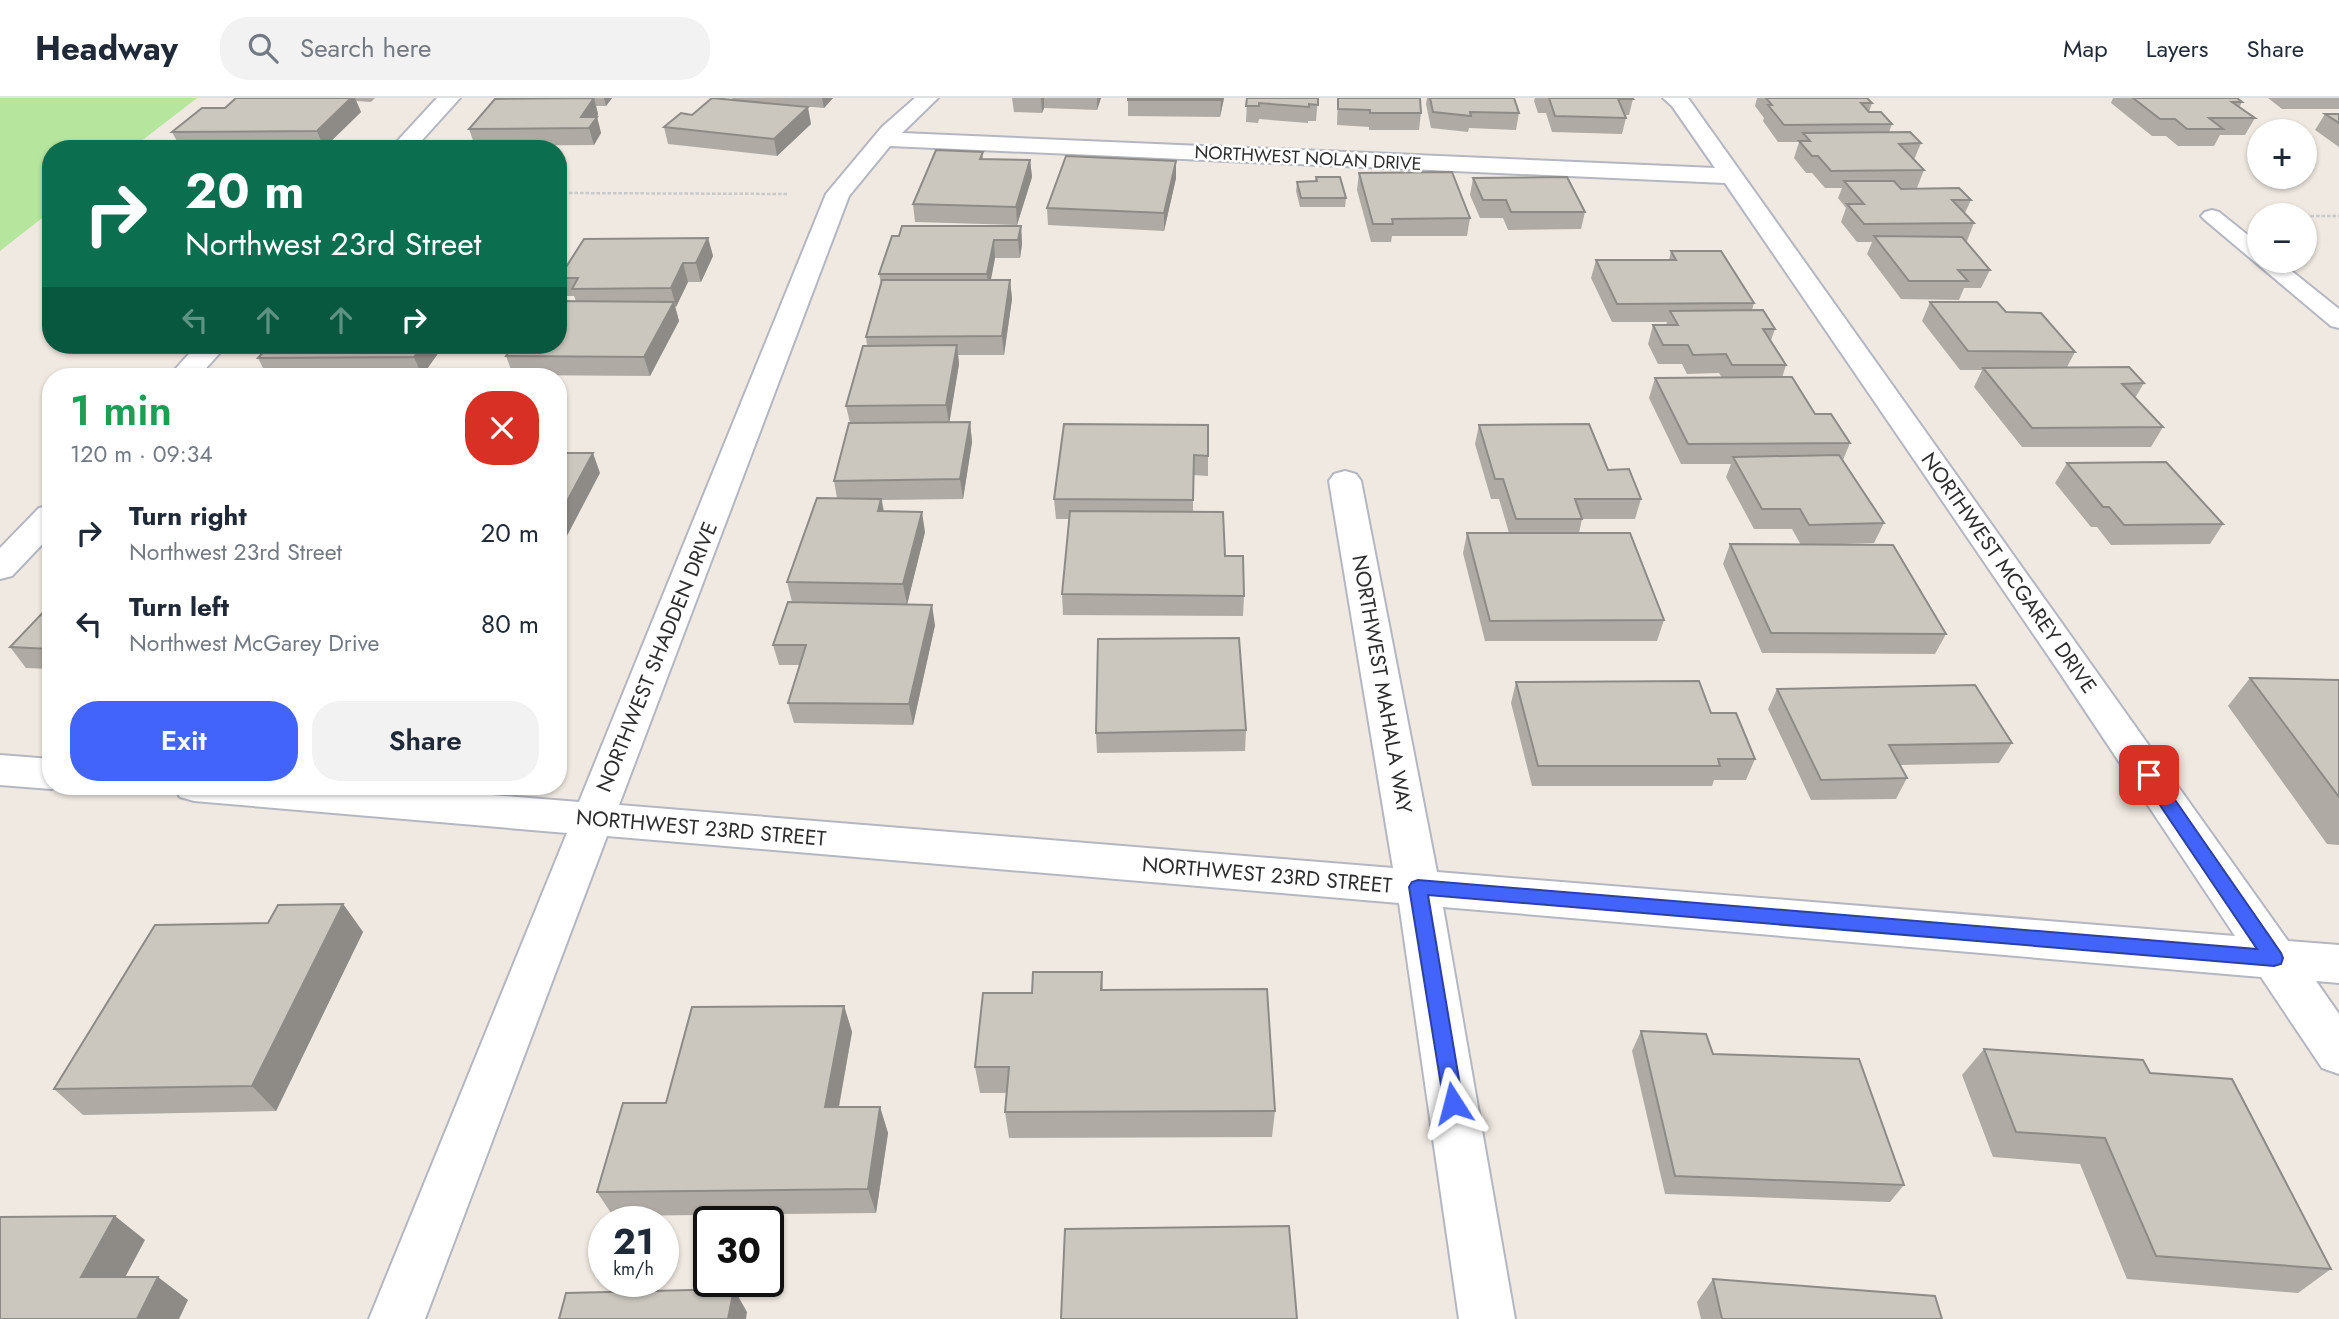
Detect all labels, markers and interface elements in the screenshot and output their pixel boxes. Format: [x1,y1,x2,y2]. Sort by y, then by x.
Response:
search box [220,17,710,80]
text: Headway [35,25,178,72]
icon: search [244,29,282,67]
text: Search here [300,29,431,67]
text: Map [2063,31,2108,66]
text: Layers [2146,31,2208,66]
text: Share [2246,31,2304,66]
map controls [2247,119,2317,273]
button: + [2247,119,2317,189]
street label: NORTHWEST NOLAN DRIVE [1194,139,1422,177]
text: 20 m [185,156,304,226]
icon: right [70,168,161,259]
button: − [2247,203,2317,273]
text: Northwest 23rd Street [185,221,481,267]
icon: left [176,301,214,339]
icon: ahead [249,301,287,339]
icon: ahead [322,301,360,339]
icon: right [395,301,433,339]
text: 1 min [70,380,172,441]
button: close [465,391,539,465]
text: 120 m · 09:34 [70,437,213,471]
street label: NORTHWEST MCGAREY DRIVE [1914,446,2104,700]
text: Turn right [129,497,247,535]
icon: right [70,514,108,552]
text: 20 m [481,514,539,552]
street label: NORTHWEST SHADDEN DRIVE [589,517,725,797]
text: Northwest 23rd Street [129,535,342,569]
street label: NORTHWEST MAHALA WAY [1344,552,1420,816]
text: Turn left [129,588,229,626]
icon: left [70,605,108,643]
text: 80 m [481,605,539,643]
text: Northwest McGarey Drive [129,626,379,660]
button: Exit [70,701,298,781]
button: Share [312,701,539,781]
pin [2119,745,2179,805]
icon: arrive [2130,756,2168,794]
street label: NORTHWEST 23RD STREET [575,802,828,854]
street label: NORTHWEST 23RD STREET [1141,849,1394,901]
position arrow [1416,1066,1490,1140]
speed limit sign: 30 [693,1206,784,1297]
text: 21 [613,1217,654,1267]
text: km/h [613,1256,654,1282]

